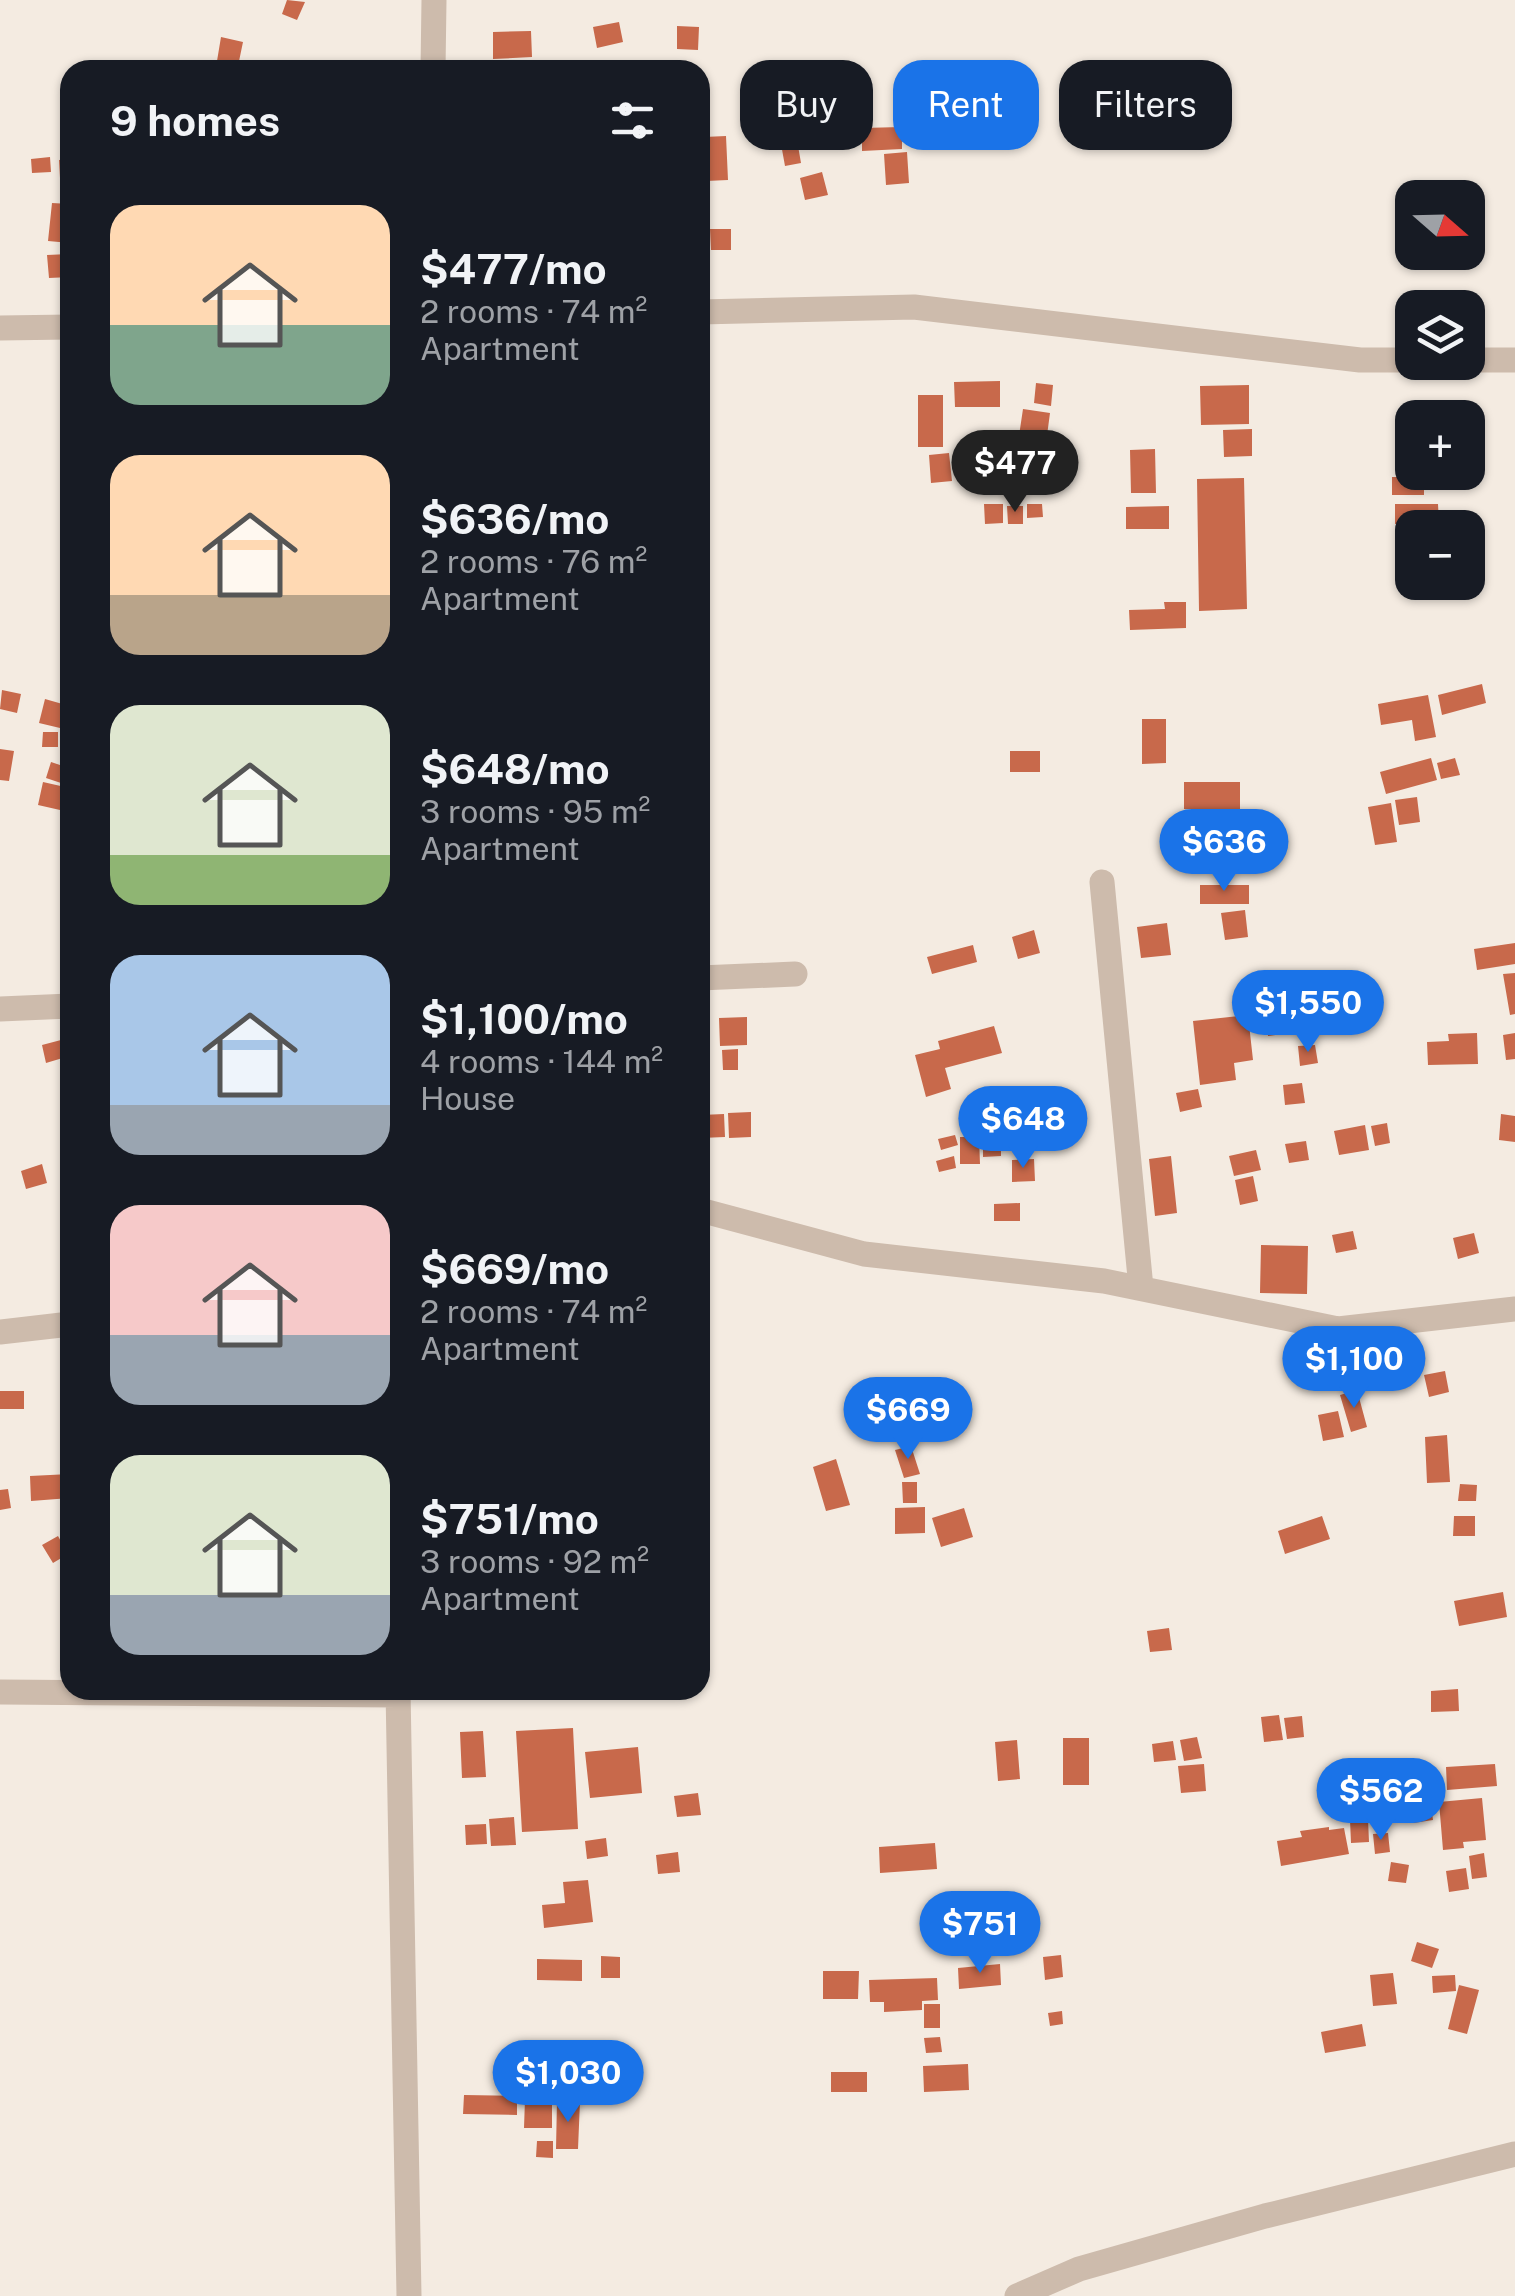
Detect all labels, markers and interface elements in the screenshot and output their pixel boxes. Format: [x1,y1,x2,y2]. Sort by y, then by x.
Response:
chip: Buy [740,60,873,150]
chip: Rent [893,60,1039,150]
chip: Filters [1059,60,1232,150]
icon: filters [605,93,660,148]
text: 9 homes [110,96,280,145]
north arrow [1395,180,1485,270]
map controls [1395,180,1485,600]
text: $477/mo [420,244,607,293]
icon: home [190,245,310,365]
button: layers [1395,290,1485,380]
text: 2 rooms · 74 m² [420,293,647,330]
text: Apartment [420,330,580,367]
button: + [1395,400,1485,490]
pin: $477 [956,430,1074,515]
text: $477 [973,444,1057,481]
text: $636/mo [420,494,610,543]
icon: home [190,495,310,615]
button: − [1395,510,1485,600]
text: 2 rooms · 76 m² [420,543,647,580]
text: Apartment [420,580,580,617]
text: $648/mo [420,744,610,793]
icon: home [190,745,310,865]
text: 3 rooms · 95 m² [420,793,650,830]
pin: $636 [1165,809,1283,894]
text: $636 [1181,823,1267,860]
text: Apartment [420,830,580,867]
pin: $1,550 [1227,970,1389,1055]
text: $1,550 [1254,984,1362,1021]
text: $1,100/mo [420,994,628,1043]
icon: home [190,995,310,1115]
text: 4 rooms · 144 m² [420,1043,663,1080]
text: House [420,1080,515,1117]
pin: $648 [964,1086,1082,1171]
text: $648 [980,1100,1066,1137]
text: $669/mo [420,1244,609,1293]
icon: home [190,1245,310,1365]
text: 2 rooms · 74 m² [420,1293,647,1330]
pin: $1,100 [1273,1326,1435,1411]
text: Apartment [420,1330,580,1367]
text: $1,100 [1304,1340,1404,1377]
pin: $669 [849,1377,967,1462]
text: $669 [866,1391,950,1428]
text: $751/mo [420,1494,599,1543]
icon: home [190,1495,310,1615]
text: 3 rooms · 92 m² [420,1543,649,1580]
text: Apartment [420,1580,580,1617]
pin: $562 [1322,1758,1440,1843]
text: $562 [1339,1772,1423,1809]
pin: $751 [921,1891,1039,1976]
text: $751 [941,1905,1019,1942]
pin: $1,030 [487,2040,649,2125]
text: $1,030 [515,2054,621,2091]

